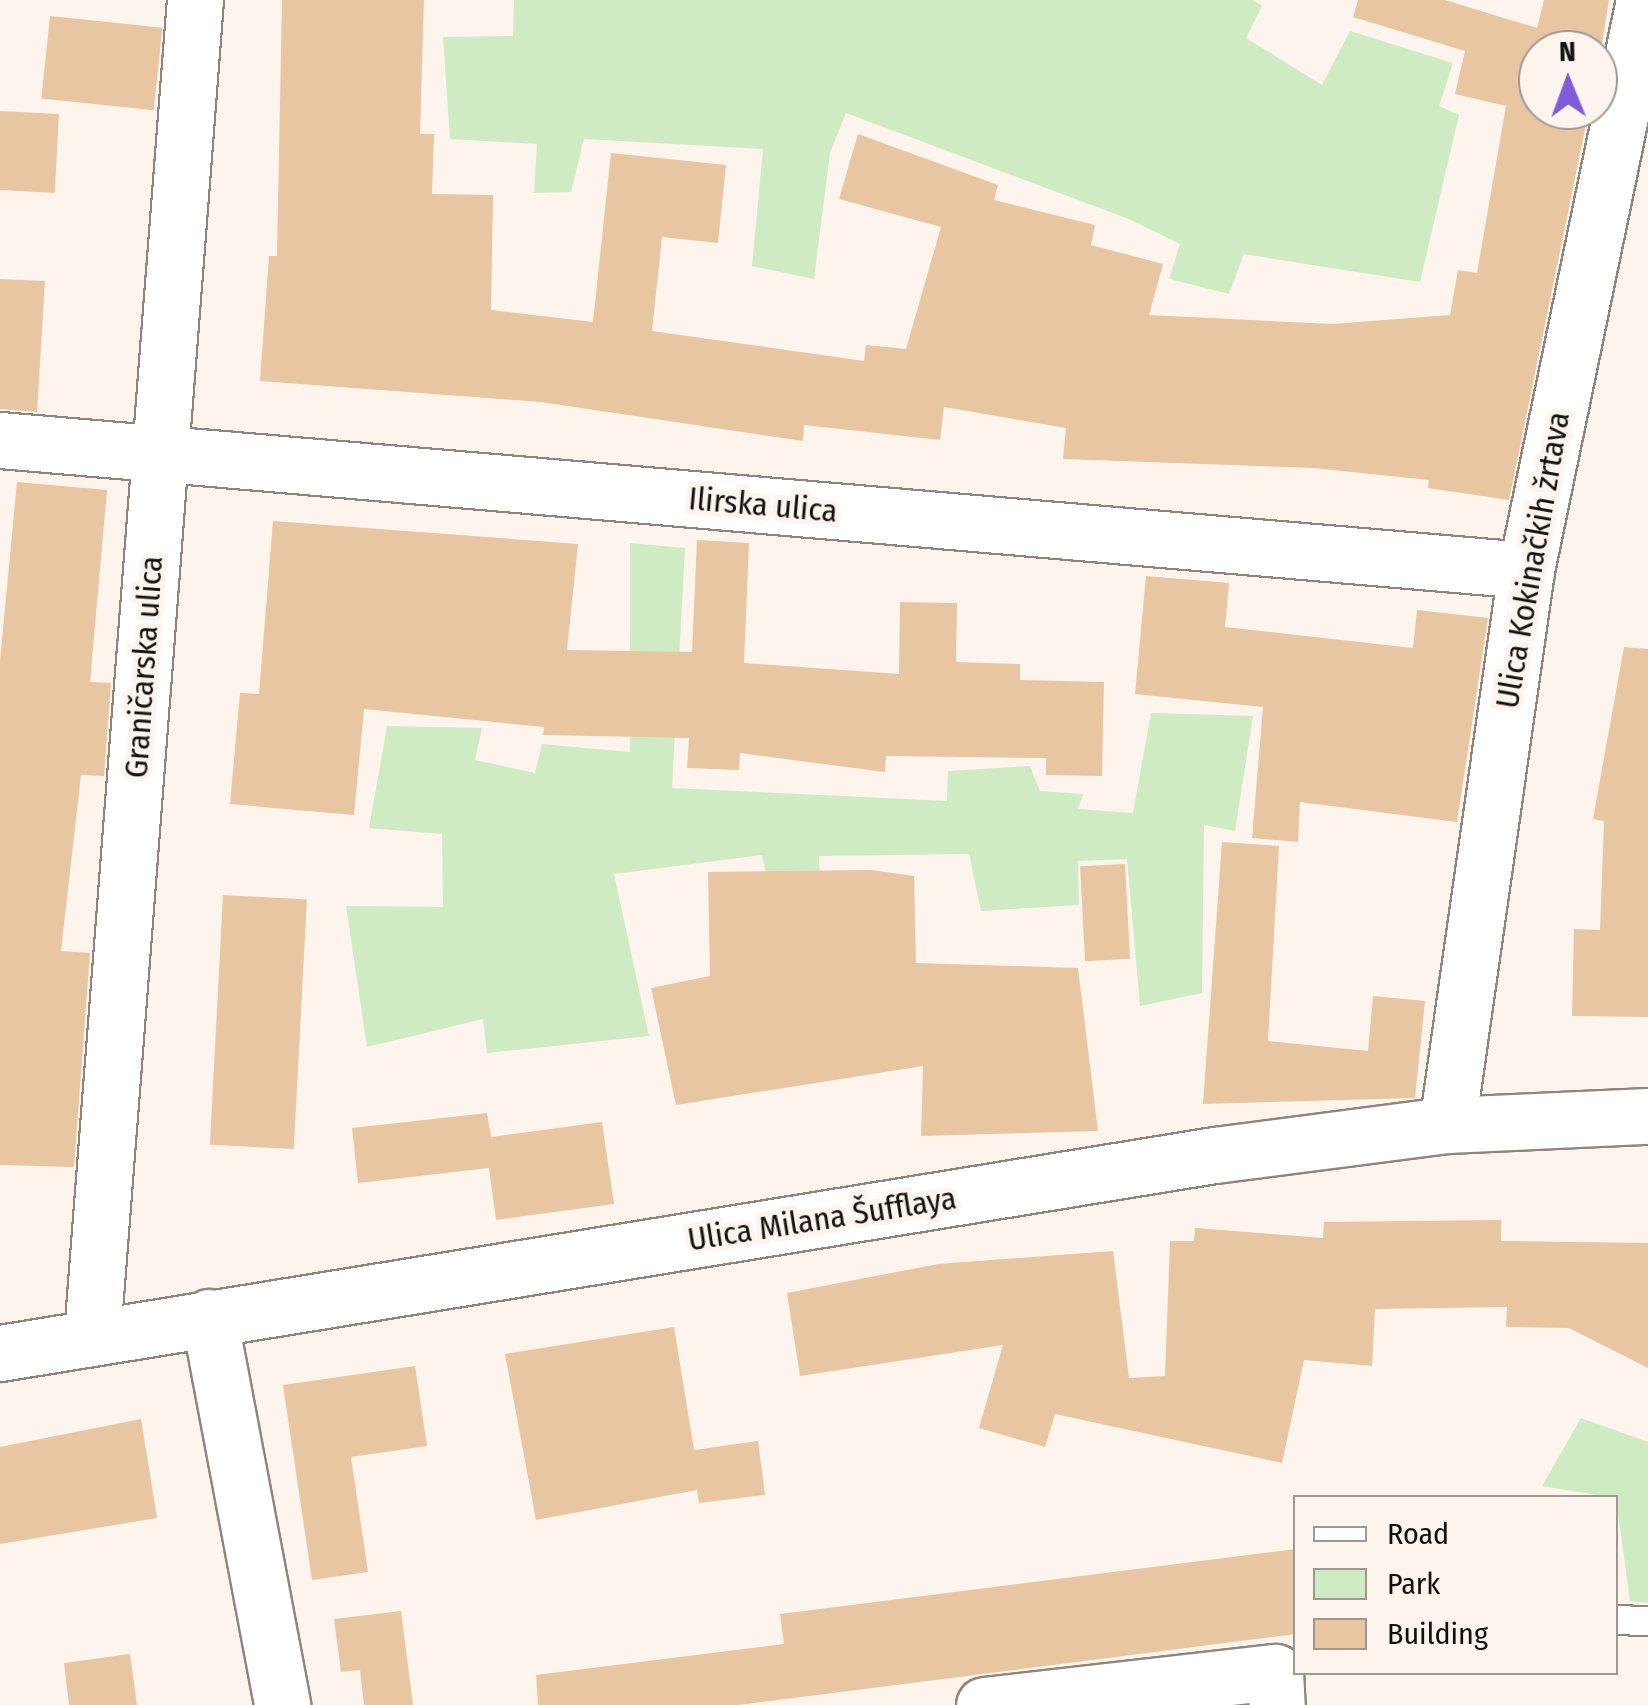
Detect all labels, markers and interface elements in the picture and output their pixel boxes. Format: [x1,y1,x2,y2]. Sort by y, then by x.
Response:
north arrow [1518,30,1618,130]
text: N [1559,35,1576,68]
street label: Ulica Kokinačkih žrtava [1488,409,1578,711]
street label: Ilirska ulica [687,479,839,531]
street label: Graničarska ulica [117,555,171,779]
street label: Ulica Milana Šufflaya [685,1179,959,1259]
legend [1293,1495,1618,1675]
text: Road [1387,1516,1449,1552]
text: Park [1387,1566,1440,1602]
text: Building [1387,1616,1488,1652]

